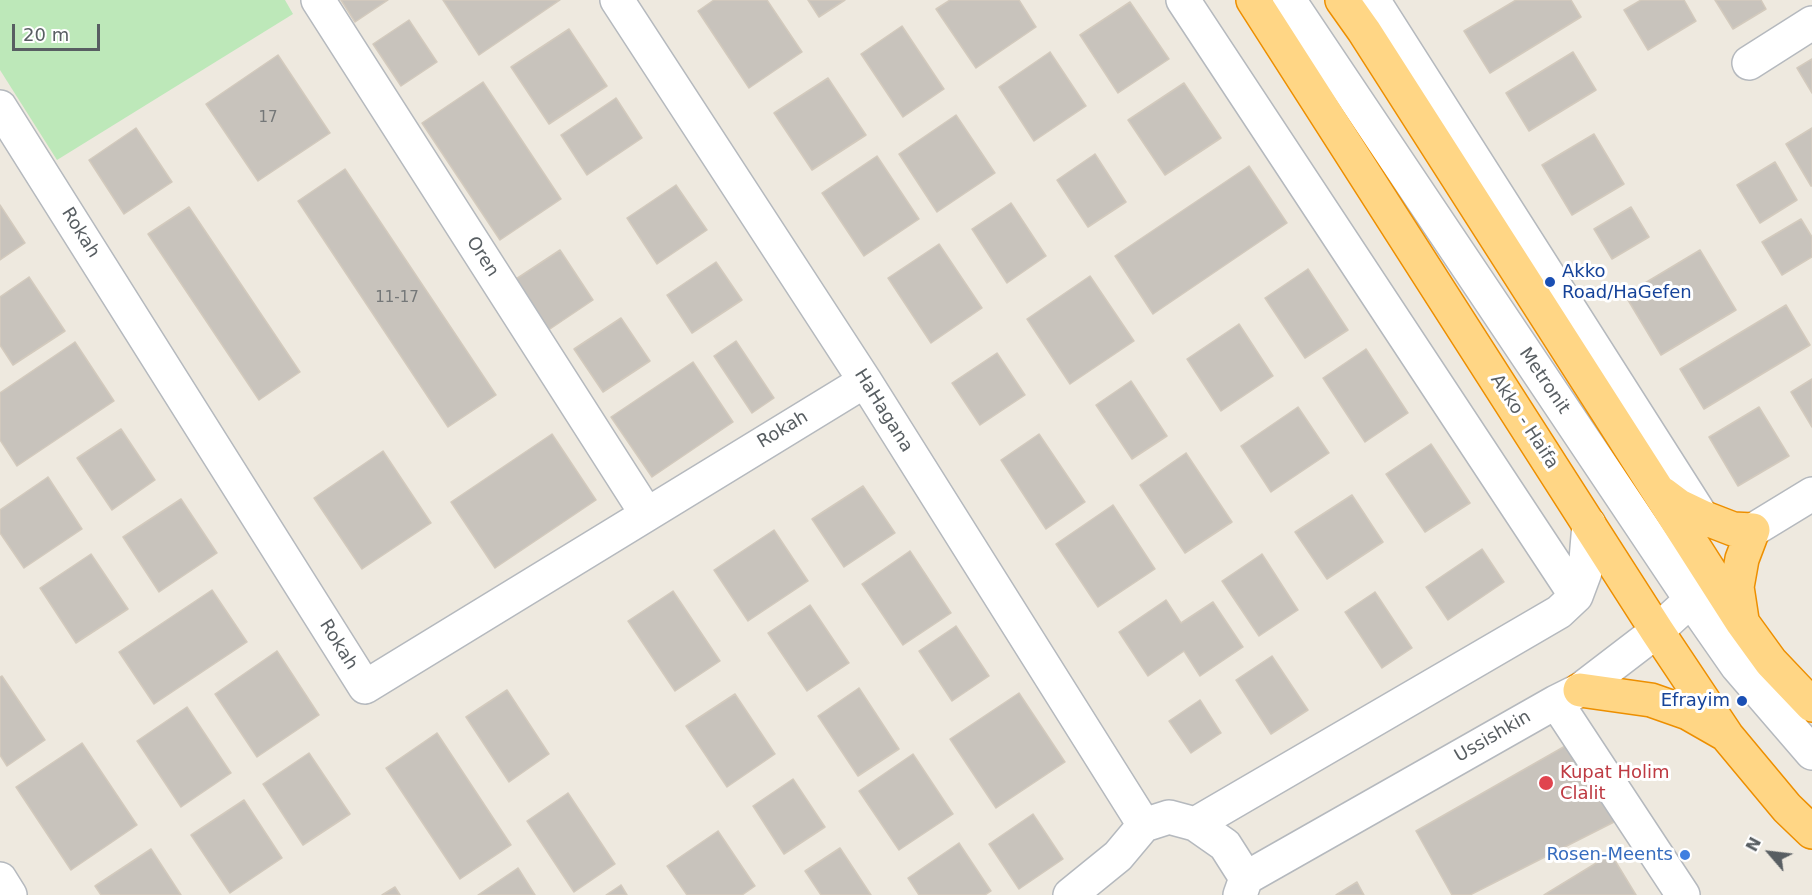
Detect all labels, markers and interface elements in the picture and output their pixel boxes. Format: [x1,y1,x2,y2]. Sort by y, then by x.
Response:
scale bar [15,12,104,50]
text: 20 m [23,24,69,45]
house number: 17 [258,109,278,127]
street label: Rokah [56,204,104,262]
street label: Oren [461,233,503,281]
place label: Akko Road/HaGefen [1562,261,1692,304]
marker: Akko Road/HaGefen [1543,275,1557,289]
house number: 11-17 [375,289,419,307]
street label: Metronit [1514,344,1574,418]
street label: HaHagana [849,365,917,457]
street label: Akko - Haifa [1485,371,1563,473]
street label: Rokah [754,407,812,453]
street label: Rokah [314,616,362,674]
place label: Efrayim [1661,690,1730,712]
marker: Efrayim [1735,694,1749,708]
street label: Ussishkin [1451,707,1535,767]
place label: Kupat Holim Clalit [1560,762,1670,804]
marker: Kupat Holim Clalit [1537,774,1555,792]
north arrow [1740,823,1800,883]
text: N [1742,834,1765,855]
place label: Rosen-Meents [1546,844,1673,866]
marker: Rosen-Meents [1678,848,1692,862]

